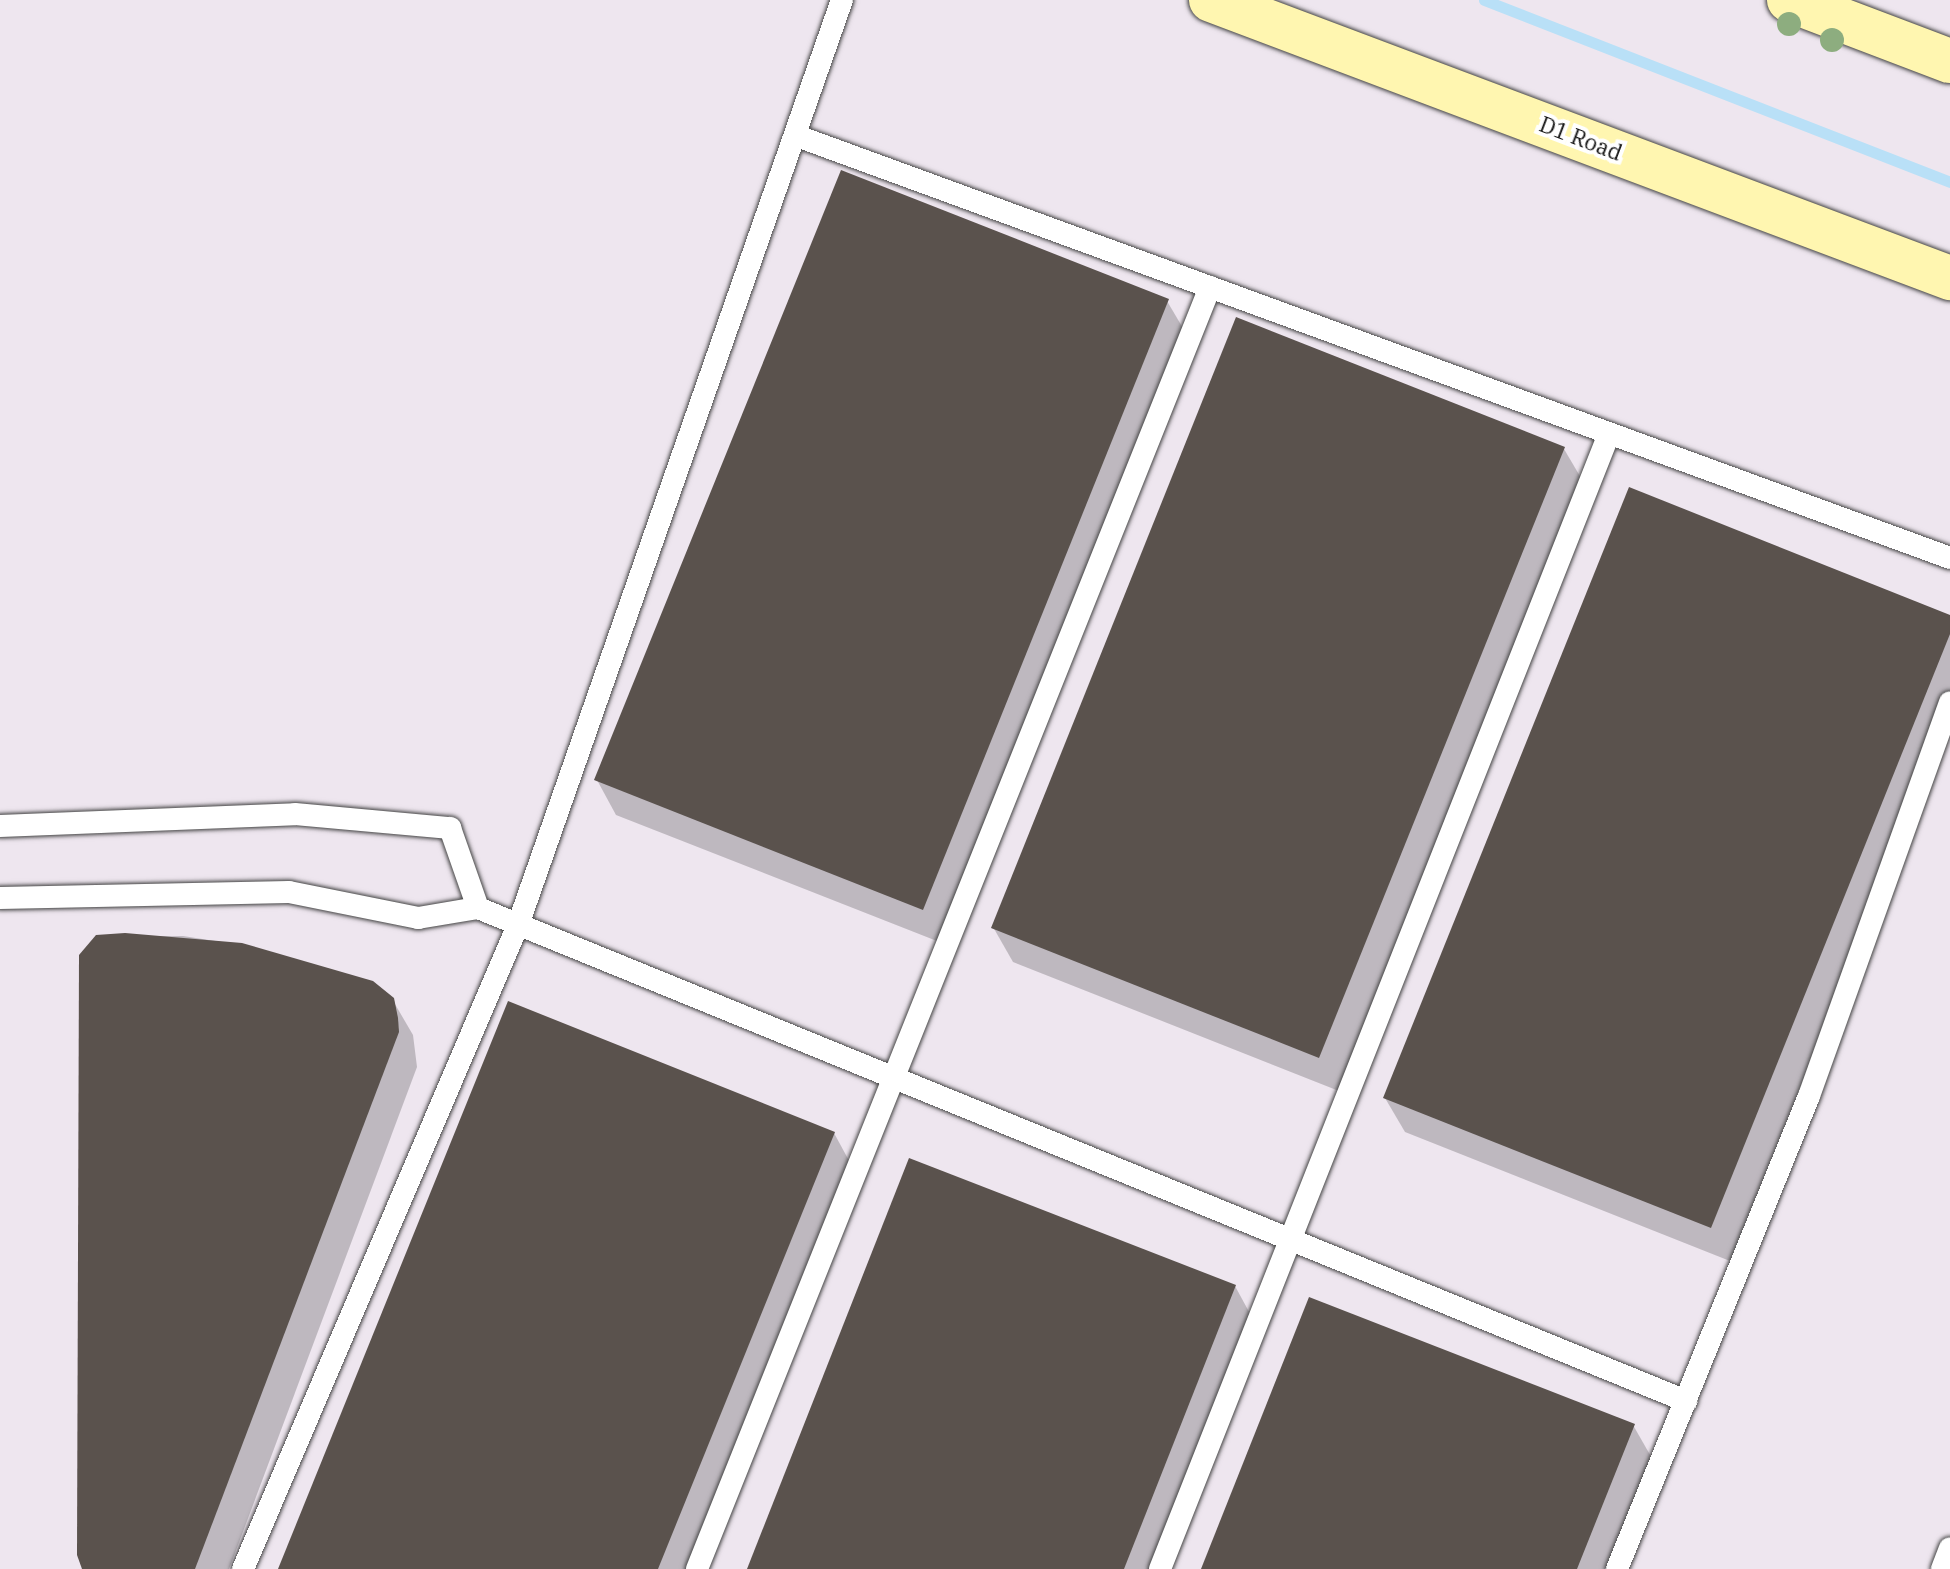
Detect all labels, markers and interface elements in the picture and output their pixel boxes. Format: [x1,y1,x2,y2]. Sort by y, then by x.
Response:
street label: D1 Road [1536,110,1626,166]

